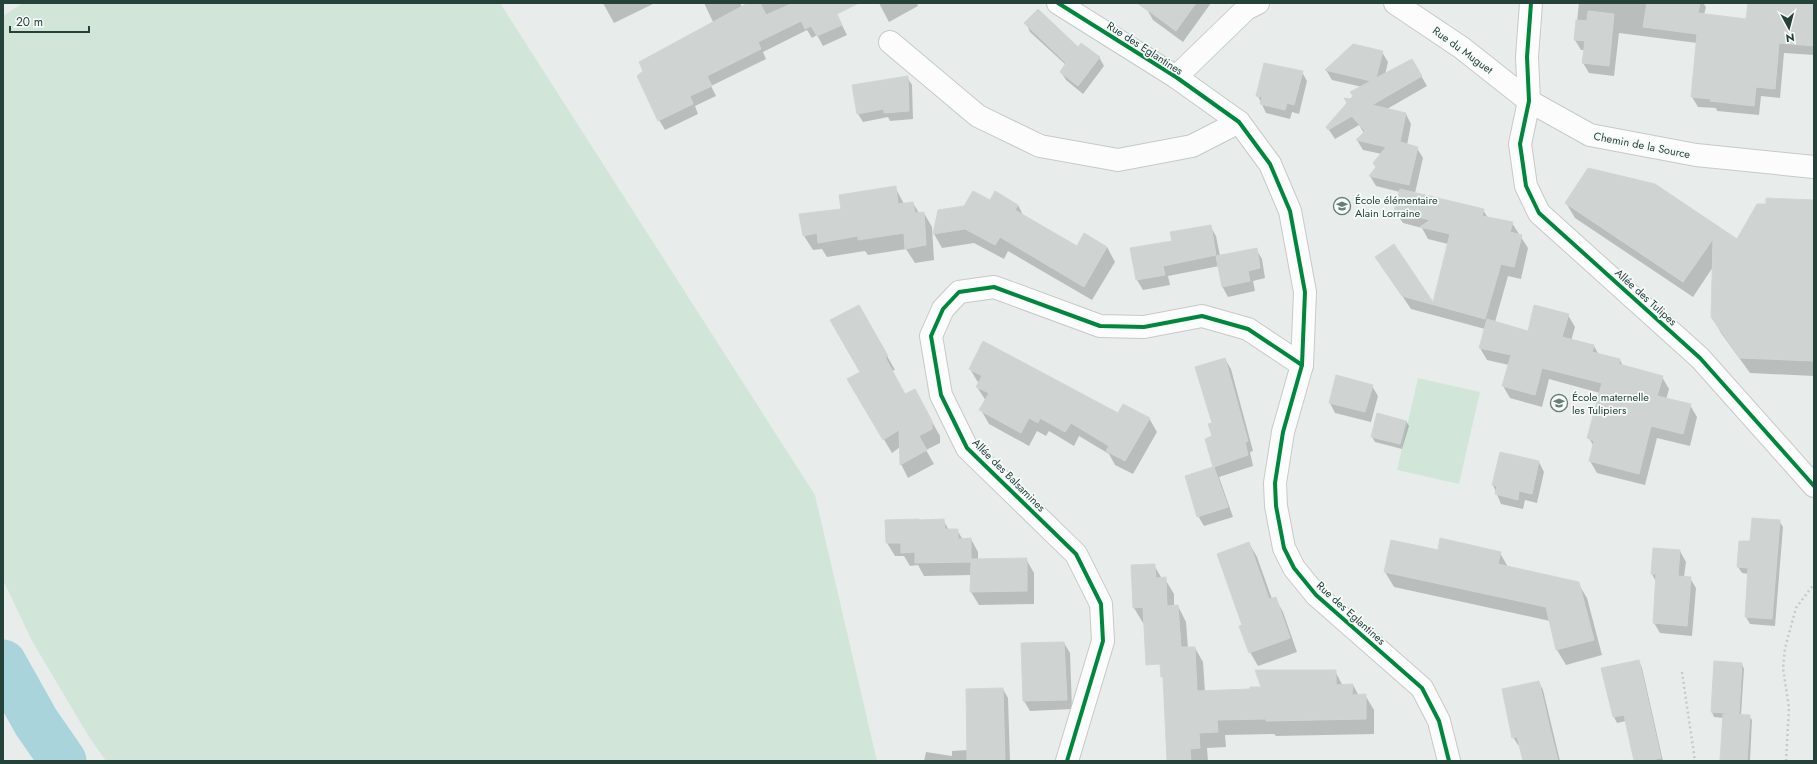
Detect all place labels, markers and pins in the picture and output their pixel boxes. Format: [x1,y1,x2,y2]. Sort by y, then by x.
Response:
place label: École élémentaire Alain Lorraine [1355,192,1438,221]
school or university icon: École élémentaire Alain Lorraine [1332,196,1352,216]
place label: École maternelle les Tulipiers [1572,389,1649,418]
school or university icon: École maternelle les Tulipiers [1549,393,1569,413]

